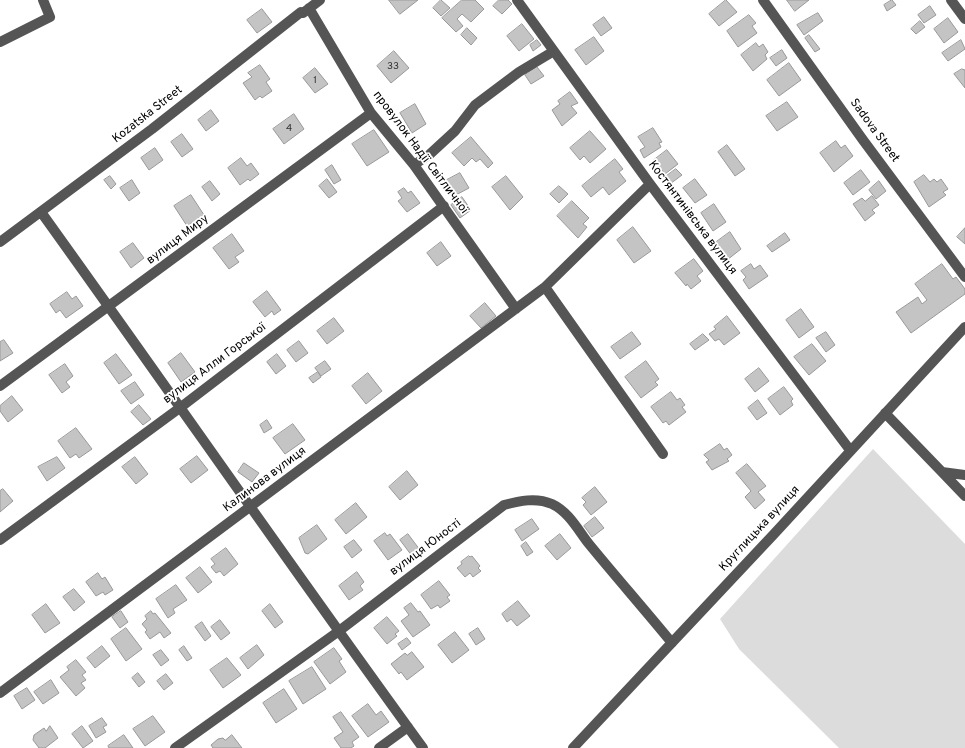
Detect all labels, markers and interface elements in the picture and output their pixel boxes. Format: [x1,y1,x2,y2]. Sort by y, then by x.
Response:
house number: 33 [387,61,399,73]
house number: 1 [313,75,317,87]
street label: Kozatska Street [110,83,186,147]
street label: провулок Надії Світличної [369,89,471,217]
street label: Sadova Street [846,96,902,166]
house number: 4 [286,123,292,135]
street label: Костянтинівська вулиця [644,158,740,278]
street label: вулиця Миру [144,212,212,268]
street label: вулиця Алли Горської [161,321,269,407]
street label: Калинова вулиця [221,444,309,516]
street label: Круглицька вулиця [717,483,803,575]
street label: вулиця Юності [388,517,464,579]

